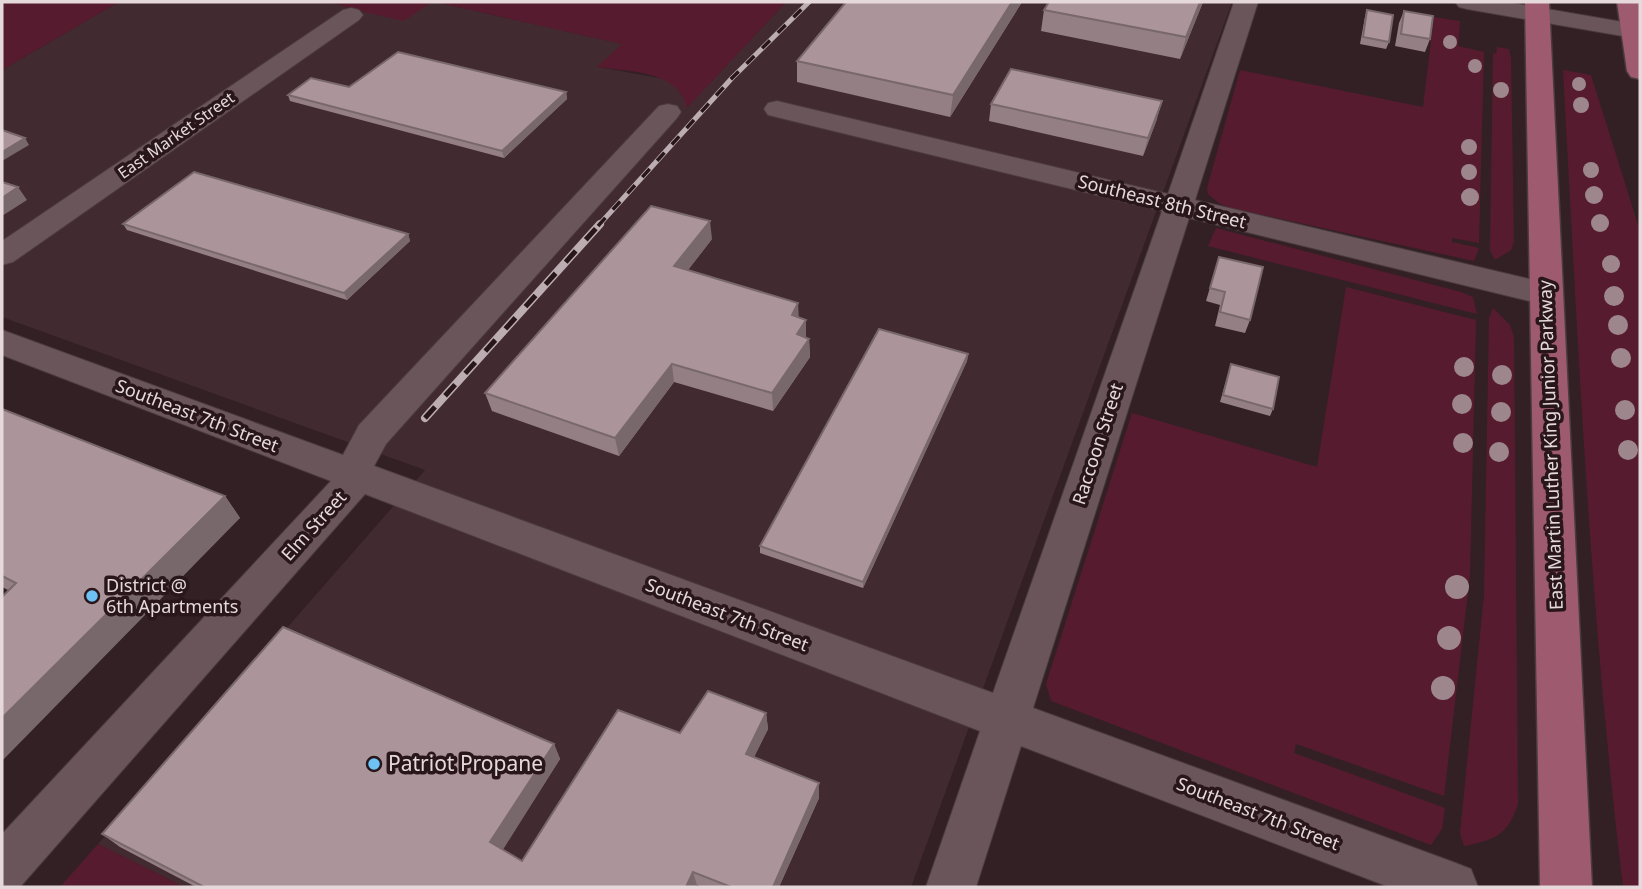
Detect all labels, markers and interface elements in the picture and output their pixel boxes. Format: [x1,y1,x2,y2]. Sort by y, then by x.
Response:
street label: East Market Street [113,86,239,184]
street label: Southeast 8th Street [1076,169,1249,234]
street label: East Martin Luther King Junior Parkway [1532,279,1568,610]
street label: Southeast 7th Street [113,373,283,457]
street label: Raccoon Street [1066,379,1128,508]
street label: Elm Street [275,485,351,565]
street label: Southeast 7th Street [643,572,813,656]
place label: District @ 6th Apartments [106,573,238,618]
marker: District @ 6th Apartments [84,588,100,604]
place label: Patriot Propane [388,749,543,777]
marker: Patriot Propane [366,756,382,772]
street label: Southeast 7th Street [1174,771,1344,855]

